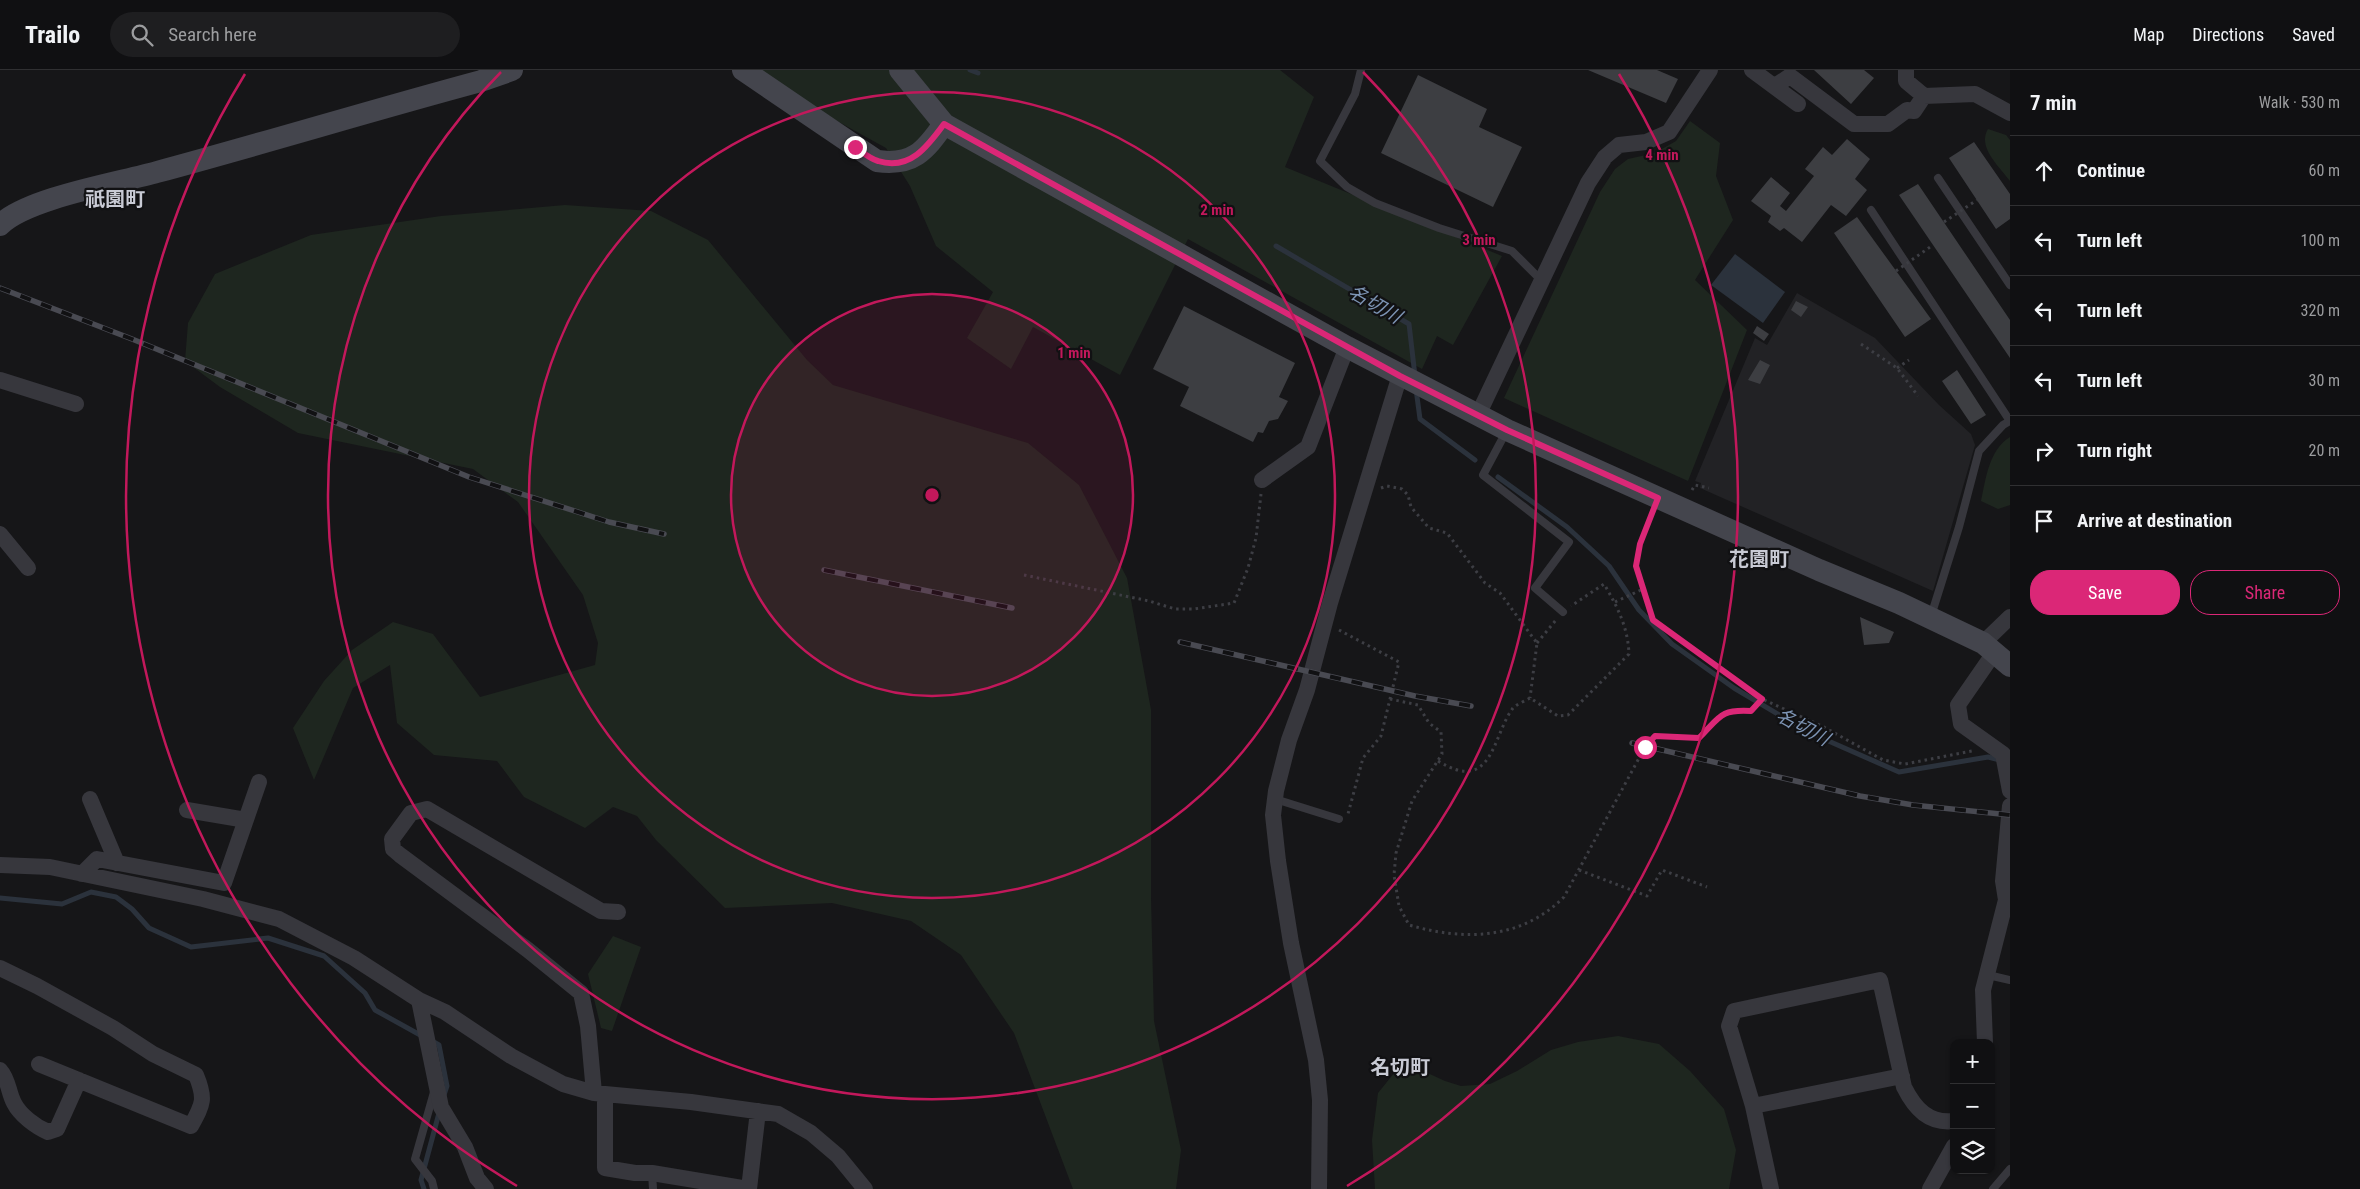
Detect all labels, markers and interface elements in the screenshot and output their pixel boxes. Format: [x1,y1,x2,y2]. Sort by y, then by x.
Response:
search box [110,12,460,57]
text: Trailo [25,21,80,49]
icon: search [128,21,156,49]
text: Search here [168,23,257,46]
text: Map [2133,24,2164,45]
text: Directions [2192,24,2264,45]
text: Saved [2292,24,2335,45]
text: 7 min [2030,91,2077,115]
text: Walk · 530 m [2259,93,2340,112]
route end [844,136,867,159]
text: 4 min [1645,146,1679,164]
icon: ahead [2030,157,2058,185]
text: Continue [2077,159,2145,182]
text: 60 m [2308,161,2340,180]
district label: 祇園町 [85,187,145,211]
text: 2 min [1200,201,1234,219]
icon: left [2030,227,2058,255]
text: Turn left [2077,229,2142,252]
text: 3 min [1462,231,1496,249]
text: 100 m [2301,231,2340,250]
water label: 名切川 [1345,280,1407,329]
icon: left [2030,297,2058,325]
text: Turn left [2077,299,2142,322]
text: 320 m [2301,301,2340,320]
text: 1 min [1057,344,1091,362]
icon: left [2030,367,2058,395]
text: Turn left [2077,369,2142,392]
text: 30 m [2308,371,2340,390]
icon: right [2030,437,2058,465]
text: Turn right [2077,439,2152,462]
text: 20 m [2308,441,2340,460]
centre of rings [923,486,941,504]
icon: arrive [2030,507,2058,535]
text: Arrive at destination [2077,509,2232,532]
district label: 花園町 [1729,547,1789,571]
button: Save [2030,570,2180,615]
button: Share [2190,570,2340,615]
water label: 名切川 [1772,703,1835,751]
route start [1634,736,1657,759]
map controls [1950,1039,1995,1174]
button: + [1950,1039,1995,1084]
district label: 名切町 [1370,1055,1430,1079]
button: − [1950,1084,1995,1129]
button: layers [1950,1129,1995,1174]

